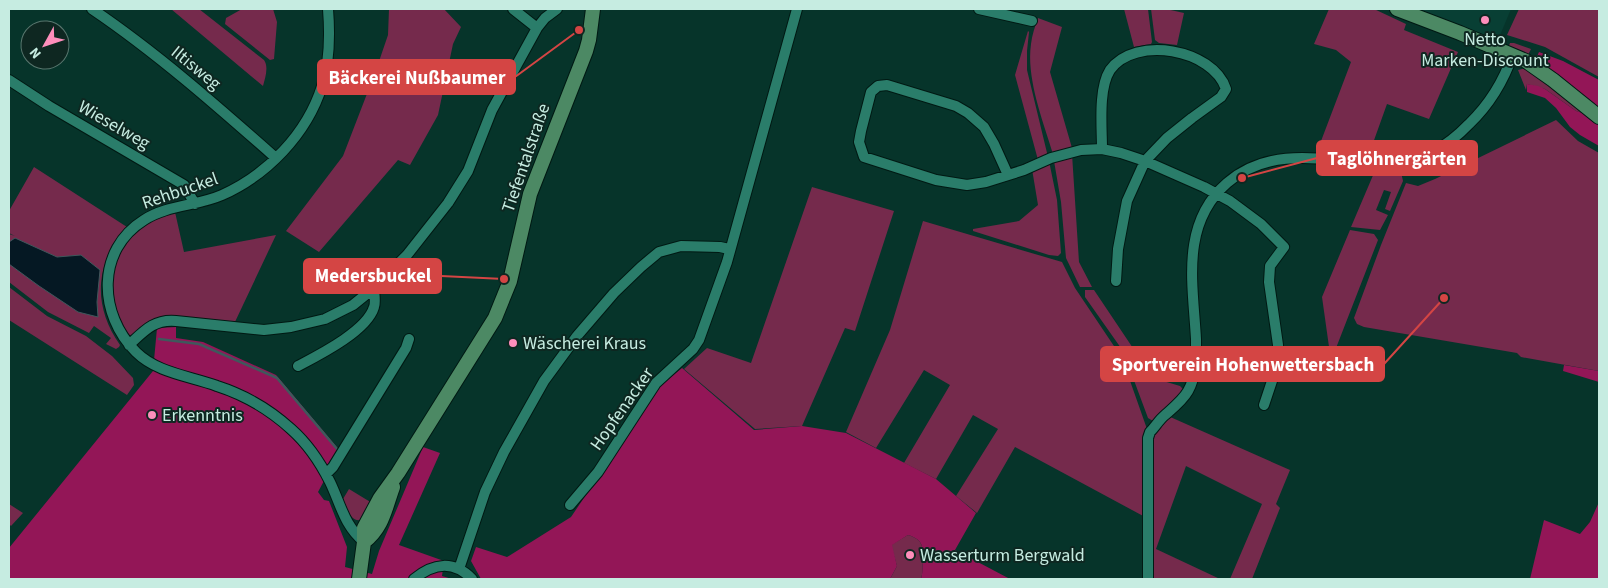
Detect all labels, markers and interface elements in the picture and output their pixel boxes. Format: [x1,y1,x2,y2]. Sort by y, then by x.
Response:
marker: Netto Marken-Discount [1479,14,1491,26]
north arrow [20,20,70,70]
place label: Netto Marken-Discount [1421,27,1549,73]
street label: Iltisweg [166,40,226,96]
text: N [25,43,46,63]
callout: Bäckerei Nußbaumer [318,60,515,94]
text: Bäckerei Nußbaumer [329,65,506,92]
street label: Wieselweg [73,94,155,156]
street label: Tiefentalstraße [496,100,556,216]
callout: Taglöhnergärten [1317,141,1477,175]
text: Taglöhnergärten [1327,146,1467,173]
street label: Rehbuckel [139,166,221,216]
callout: Medersbuckel [304,259,441,293]
text: Medersbuckel [315,263,432,290]
place label: Wäscherei Kraus [523,331,646,356]
marker: Wäscherei Kraus [507,337,519,349]
callout: Sportverein Hohenwettersbach [1101,347,1384,381]
text: Sportverein Hohenwettersbach [1112,352,1374,379]
street label: Hopfenacker [584,362,660,456]
place label: Erkenntnis [162,403,243,428]
marker: Erkenntnis [146,409,158,421]
place label: Wasserturm Bergwald [920,543,1085,568]
marker: Wasserturm Bergwald [904,549,916,561]

